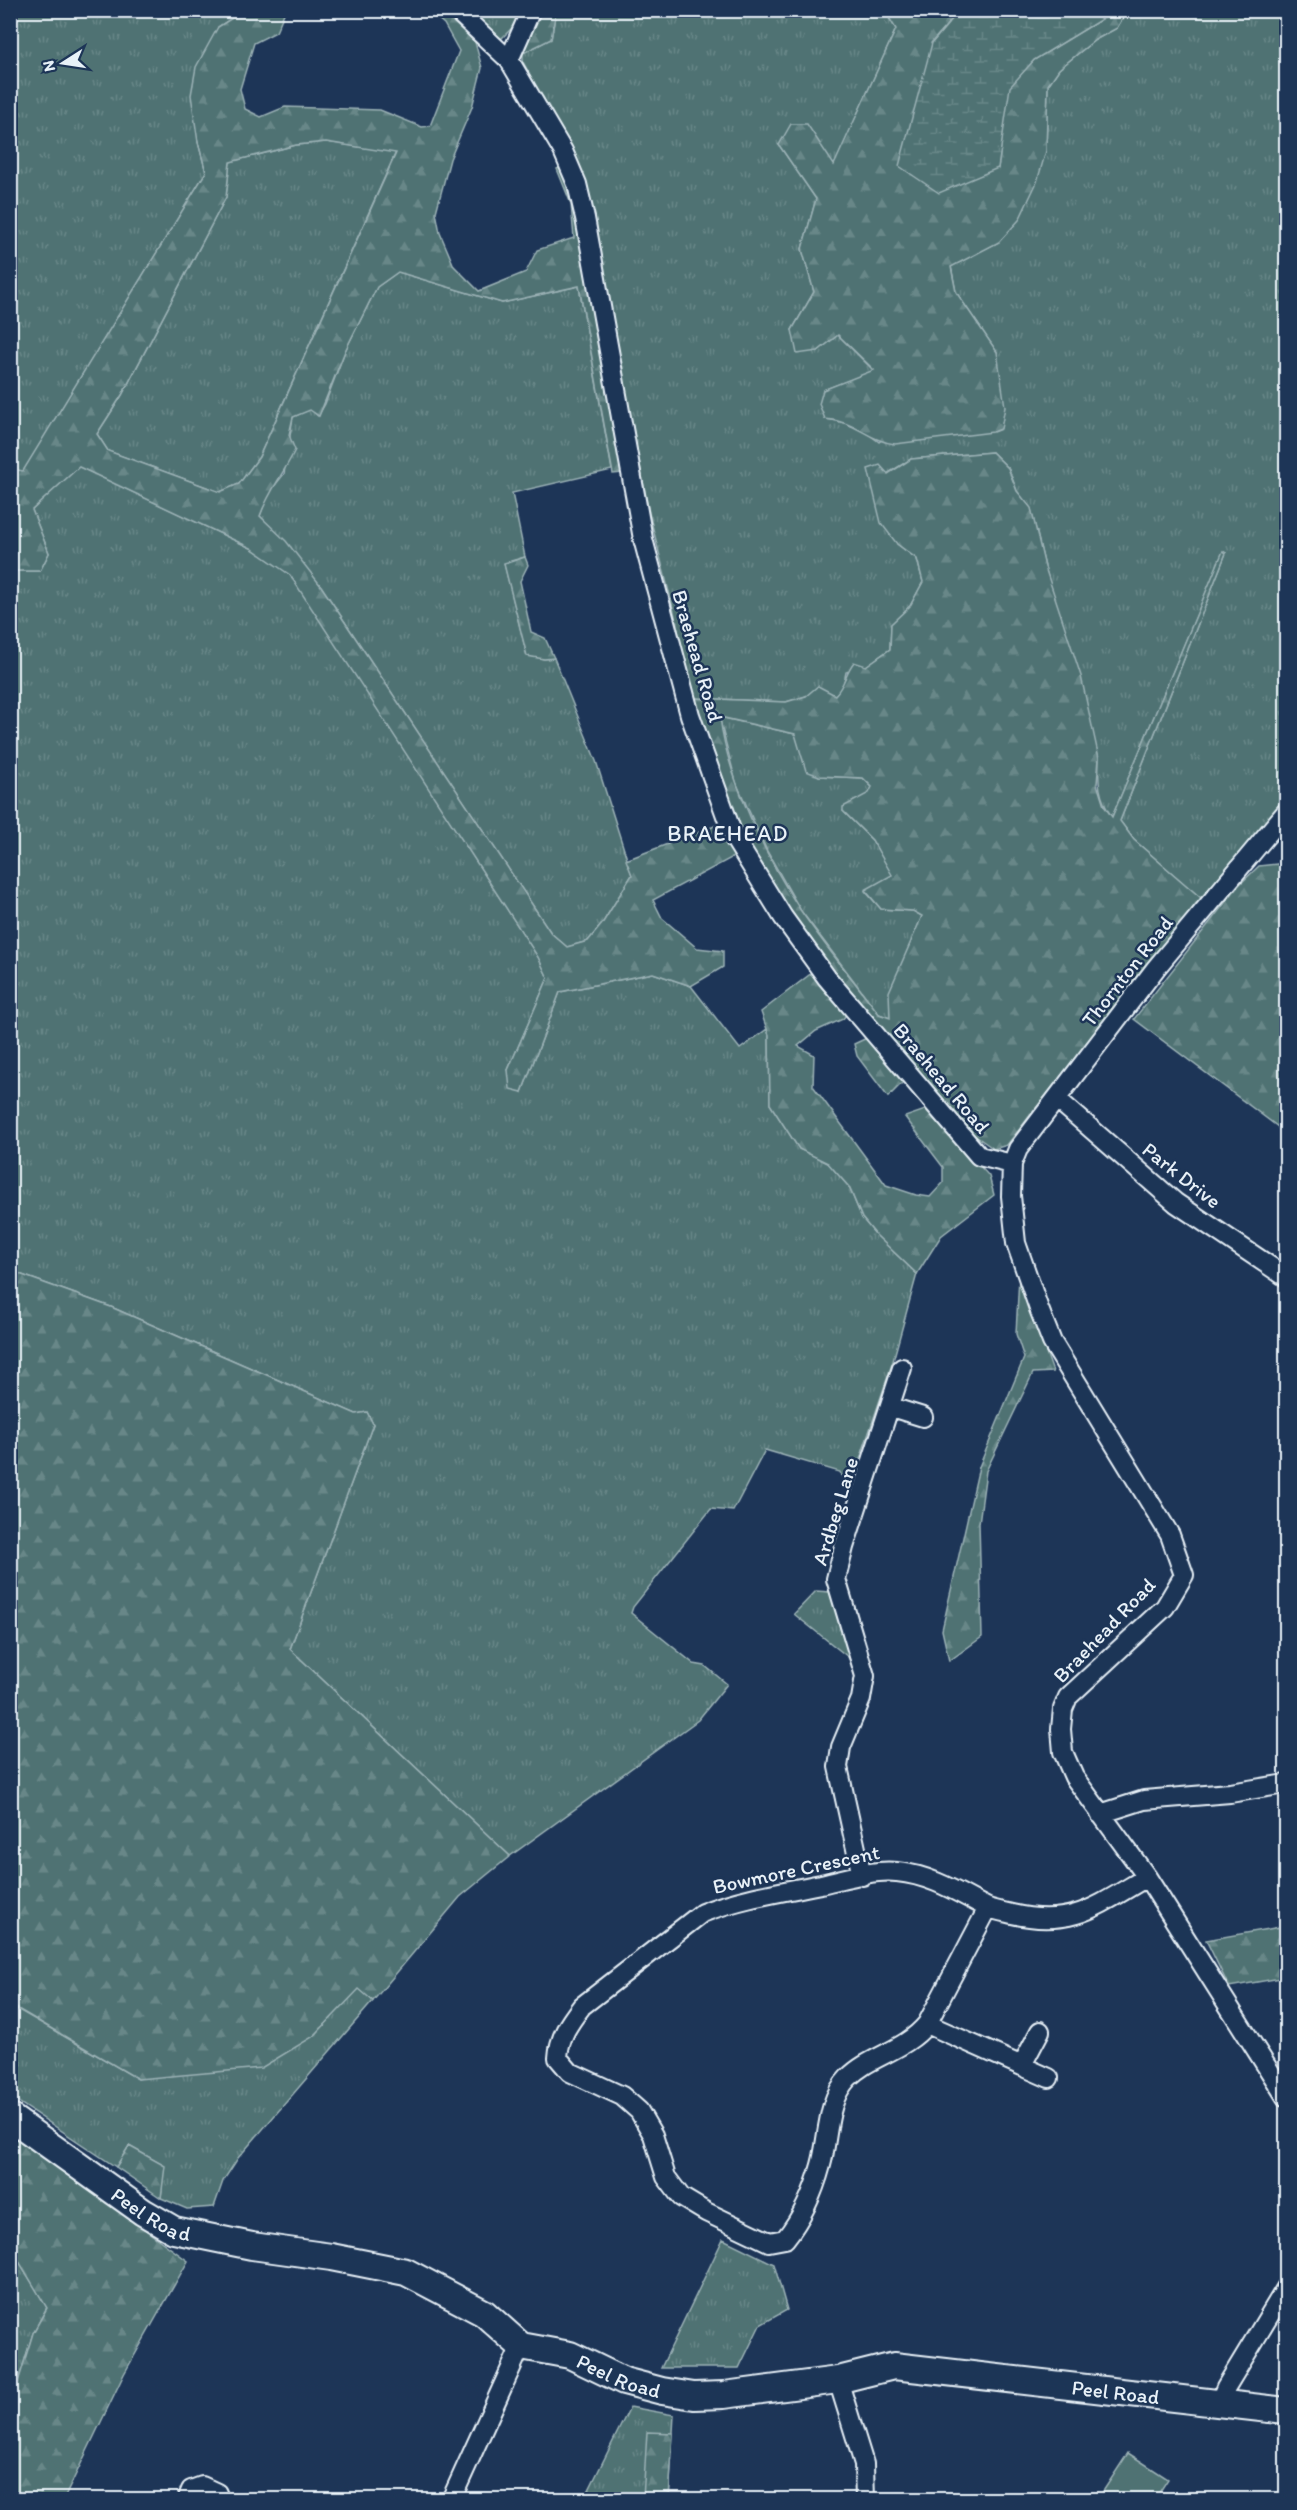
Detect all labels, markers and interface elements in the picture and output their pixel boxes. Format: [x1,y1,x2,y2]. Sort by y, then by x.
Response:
north arrow [33,33,93,93]
text: N [38,59,59,73]
street label: Braehead Road [667,587,729,725]
district label: BRAEHEAD [667,820,789,847]
street label: Thornton Road [1076,910,1178,1031]
street label: Braehead Road [889,1018,996,1139]
street label: Park Drive [1138,1137,1226,1213]
street label: Ardbeg Lane [807,1454,863,1568]
street label: Braehead Road [1048,1572,1161,1688]
street label: Bowmore Crescent [710,1839,882,1899]
street label: Peel Road [107,2181,193,2246]
street label: Peel Road [573,2348,663,2403]
street label: Peel Road [1070,2374,1161,2409]

